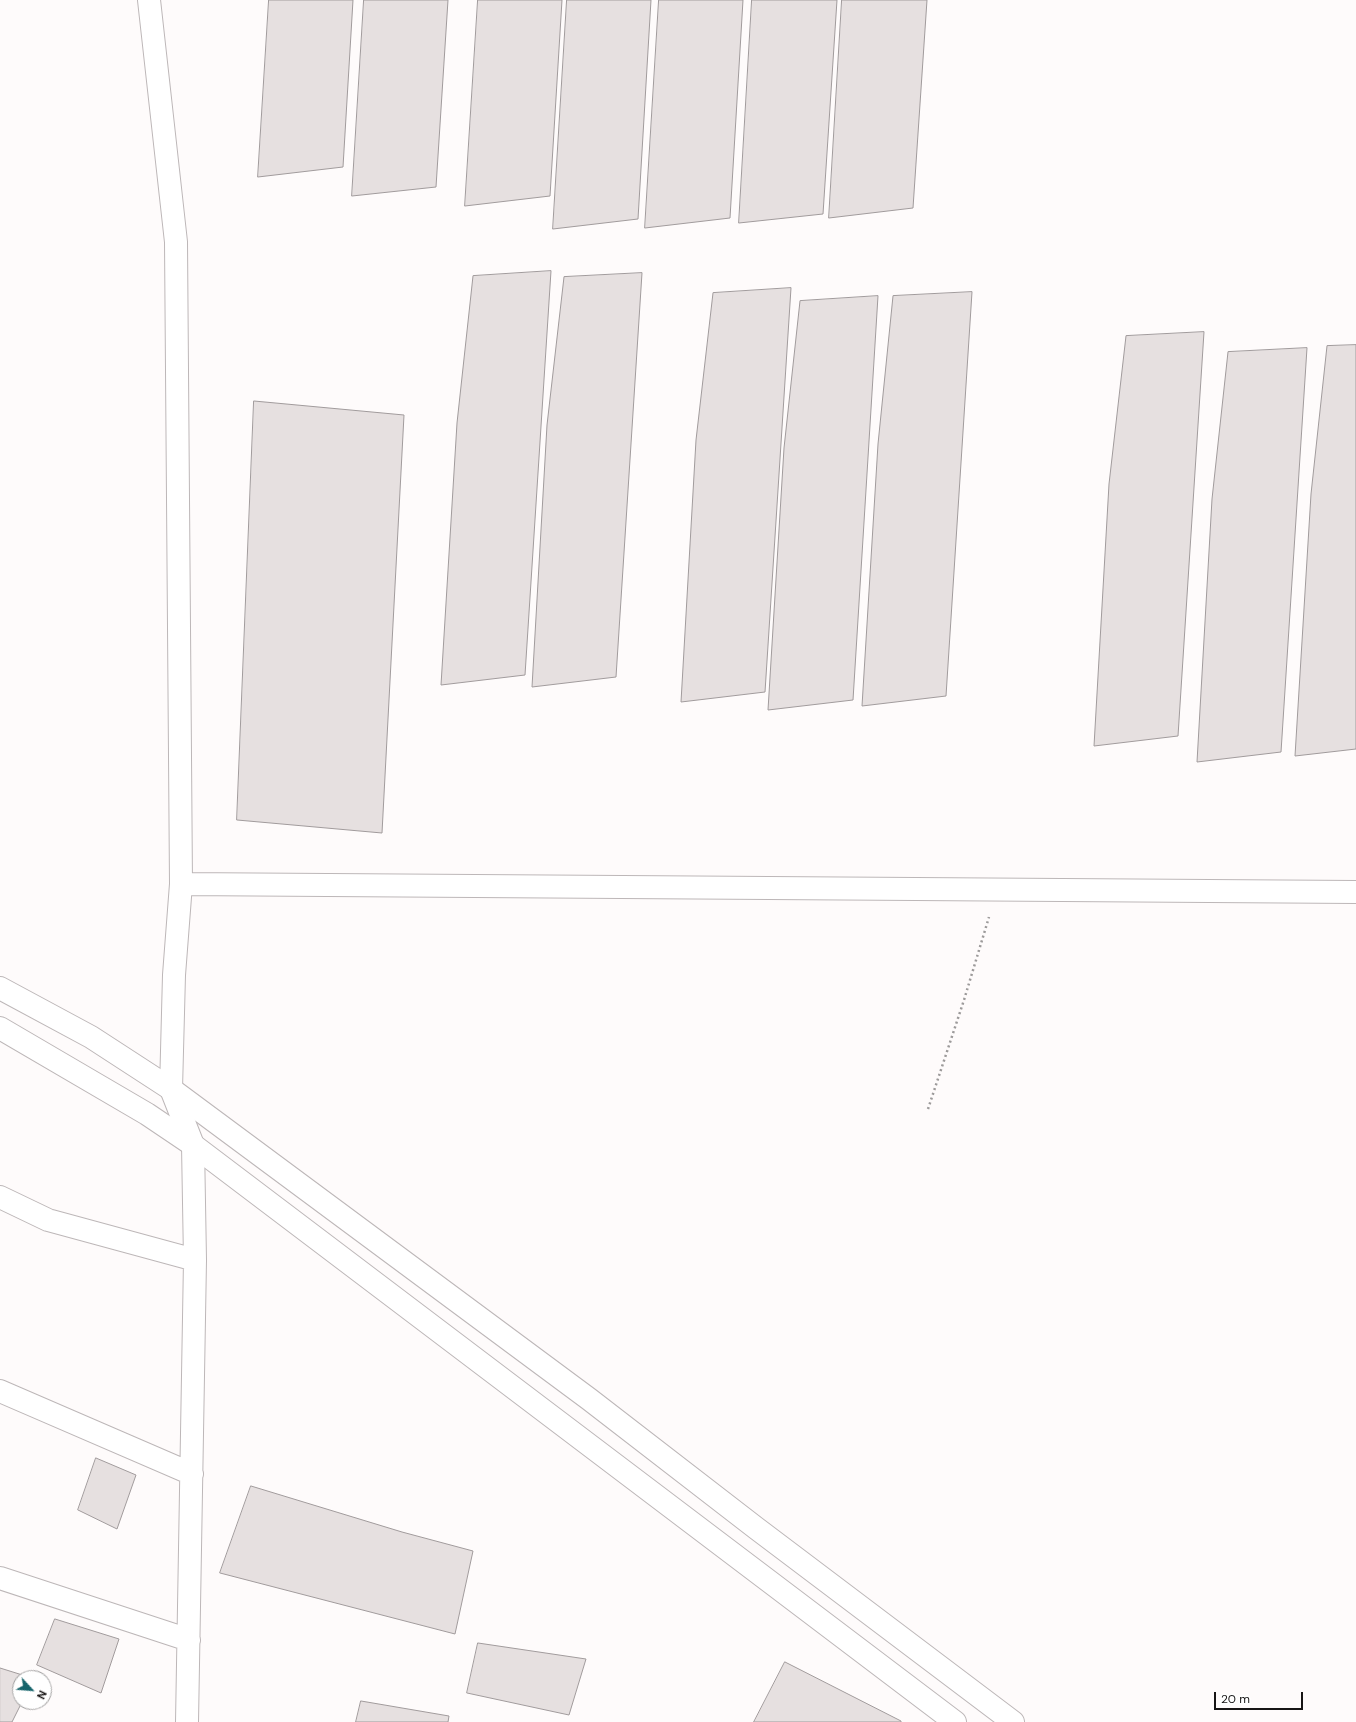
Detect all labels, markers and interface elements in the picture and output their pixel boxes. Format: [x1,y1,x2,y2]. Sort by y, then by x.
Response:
north arrow [12,1670,52,1710]
scale bar [1216,1684,1305,1710]
text: N [34,1688,50,1701]
text: 20 m [1221,1691,1250,1707]

